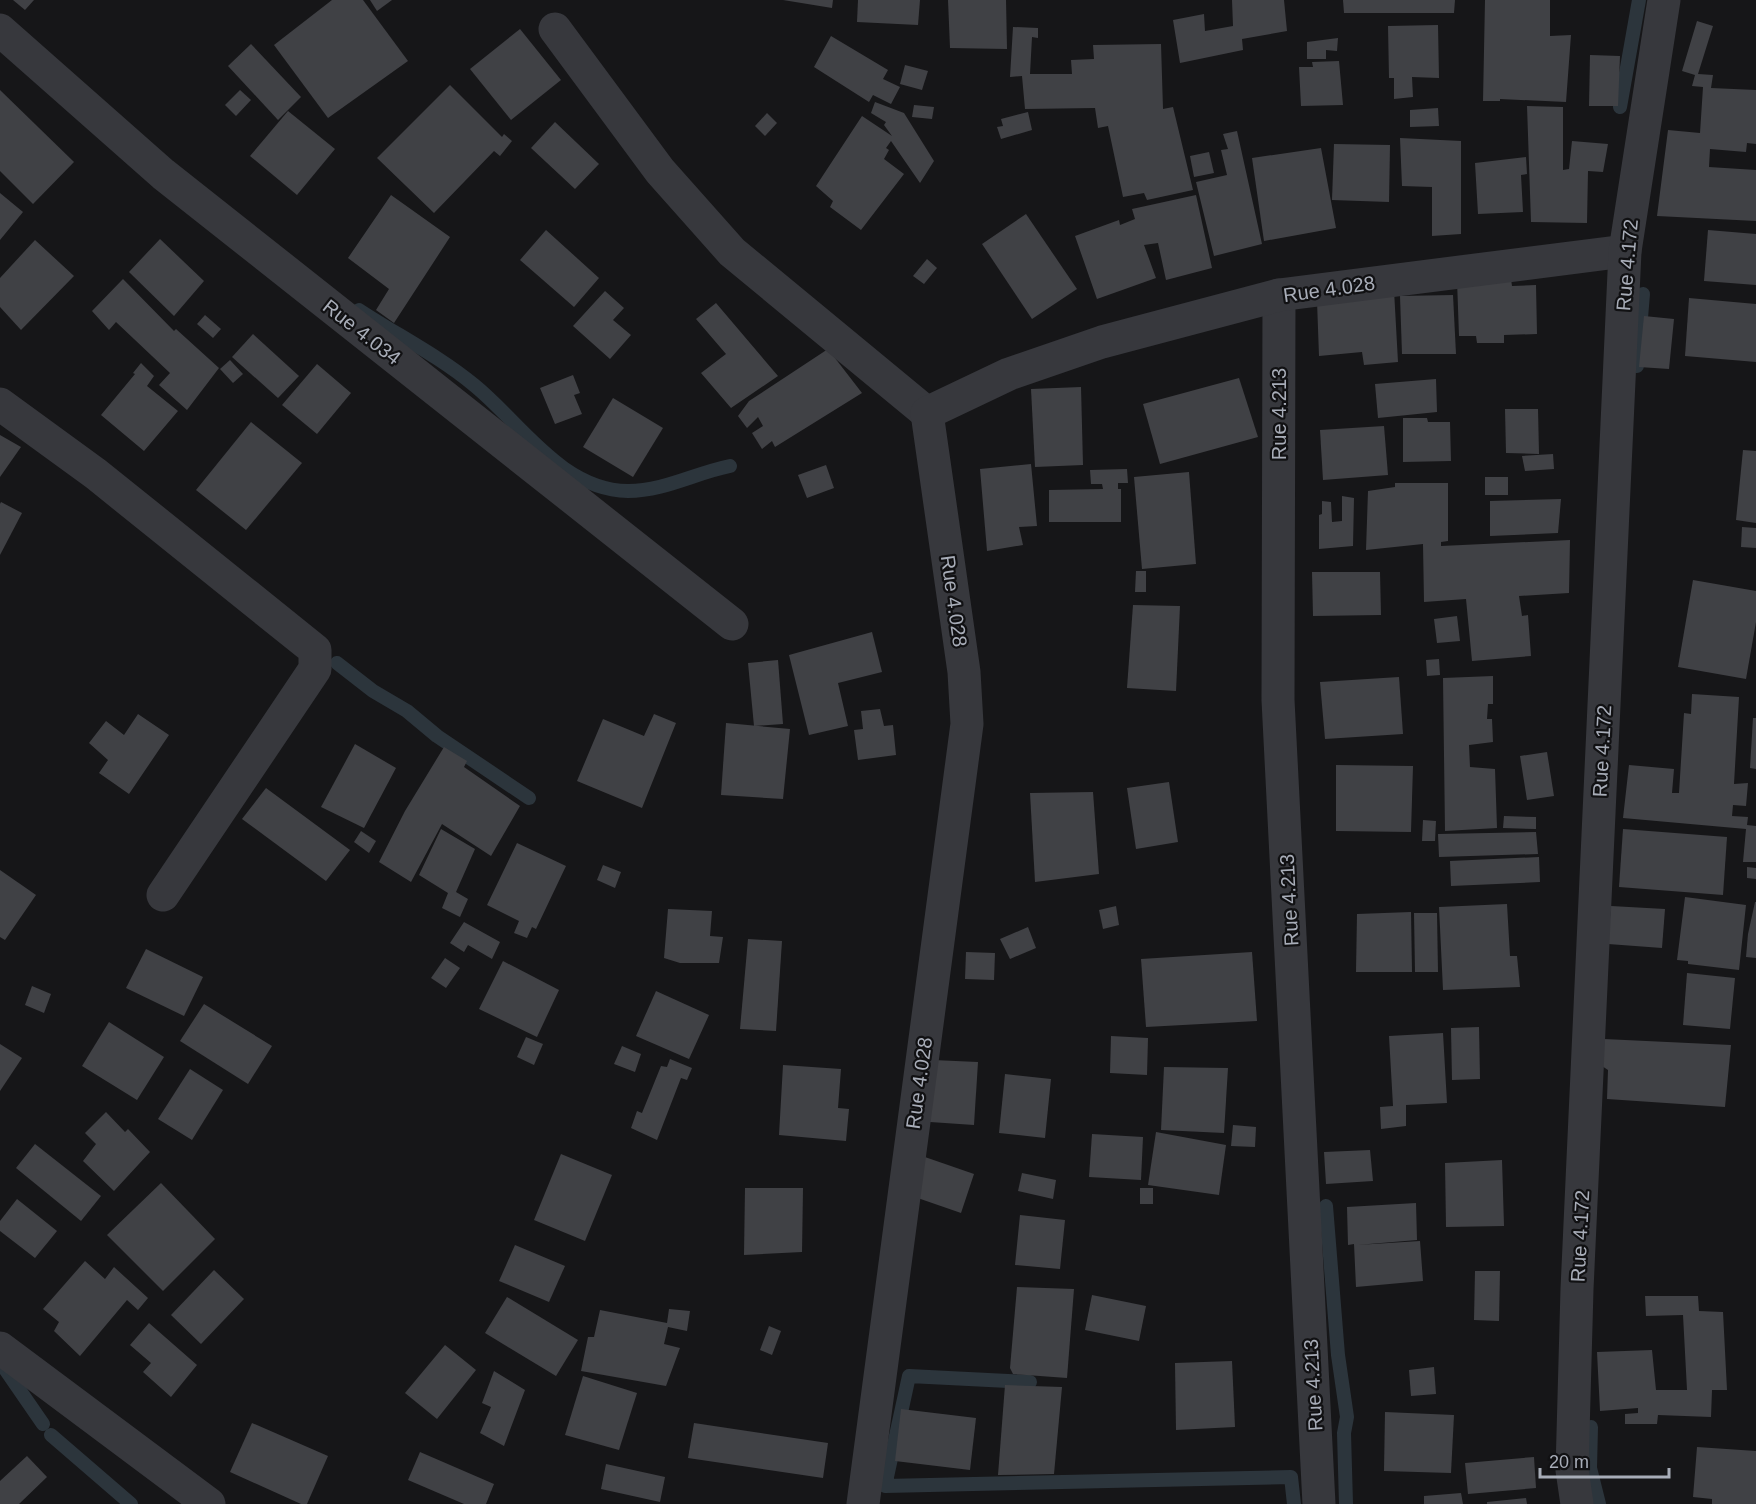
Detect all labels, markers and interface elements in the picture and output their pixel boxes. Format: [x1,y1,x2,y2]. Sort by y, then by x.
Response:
street label: Rue 4.172 [1612,218,1642,312]
street label: Rue 4.028 [1282,272,1376,306]
street label: Rue 4.034 [319,295,405,369]
street label: Rue 4.213 [1268,368,1290,460]
street label: Rue 4.028 [937,554,971,648]
street label: Rue 4.172 [1589,704,1615,798]
street label: Rue 4.213 [1276,853,1302,947]
street label: Rue 4.028 [902,1036,936,1130]
street label: Rue 4.172 [1567,1189,1593,1283]
street label: Rue 4.213 [1300,1338,1326,1432]
scale bar [1540,1441,1669,1479]
text: 20 m [1549,1452,1589,1472]

